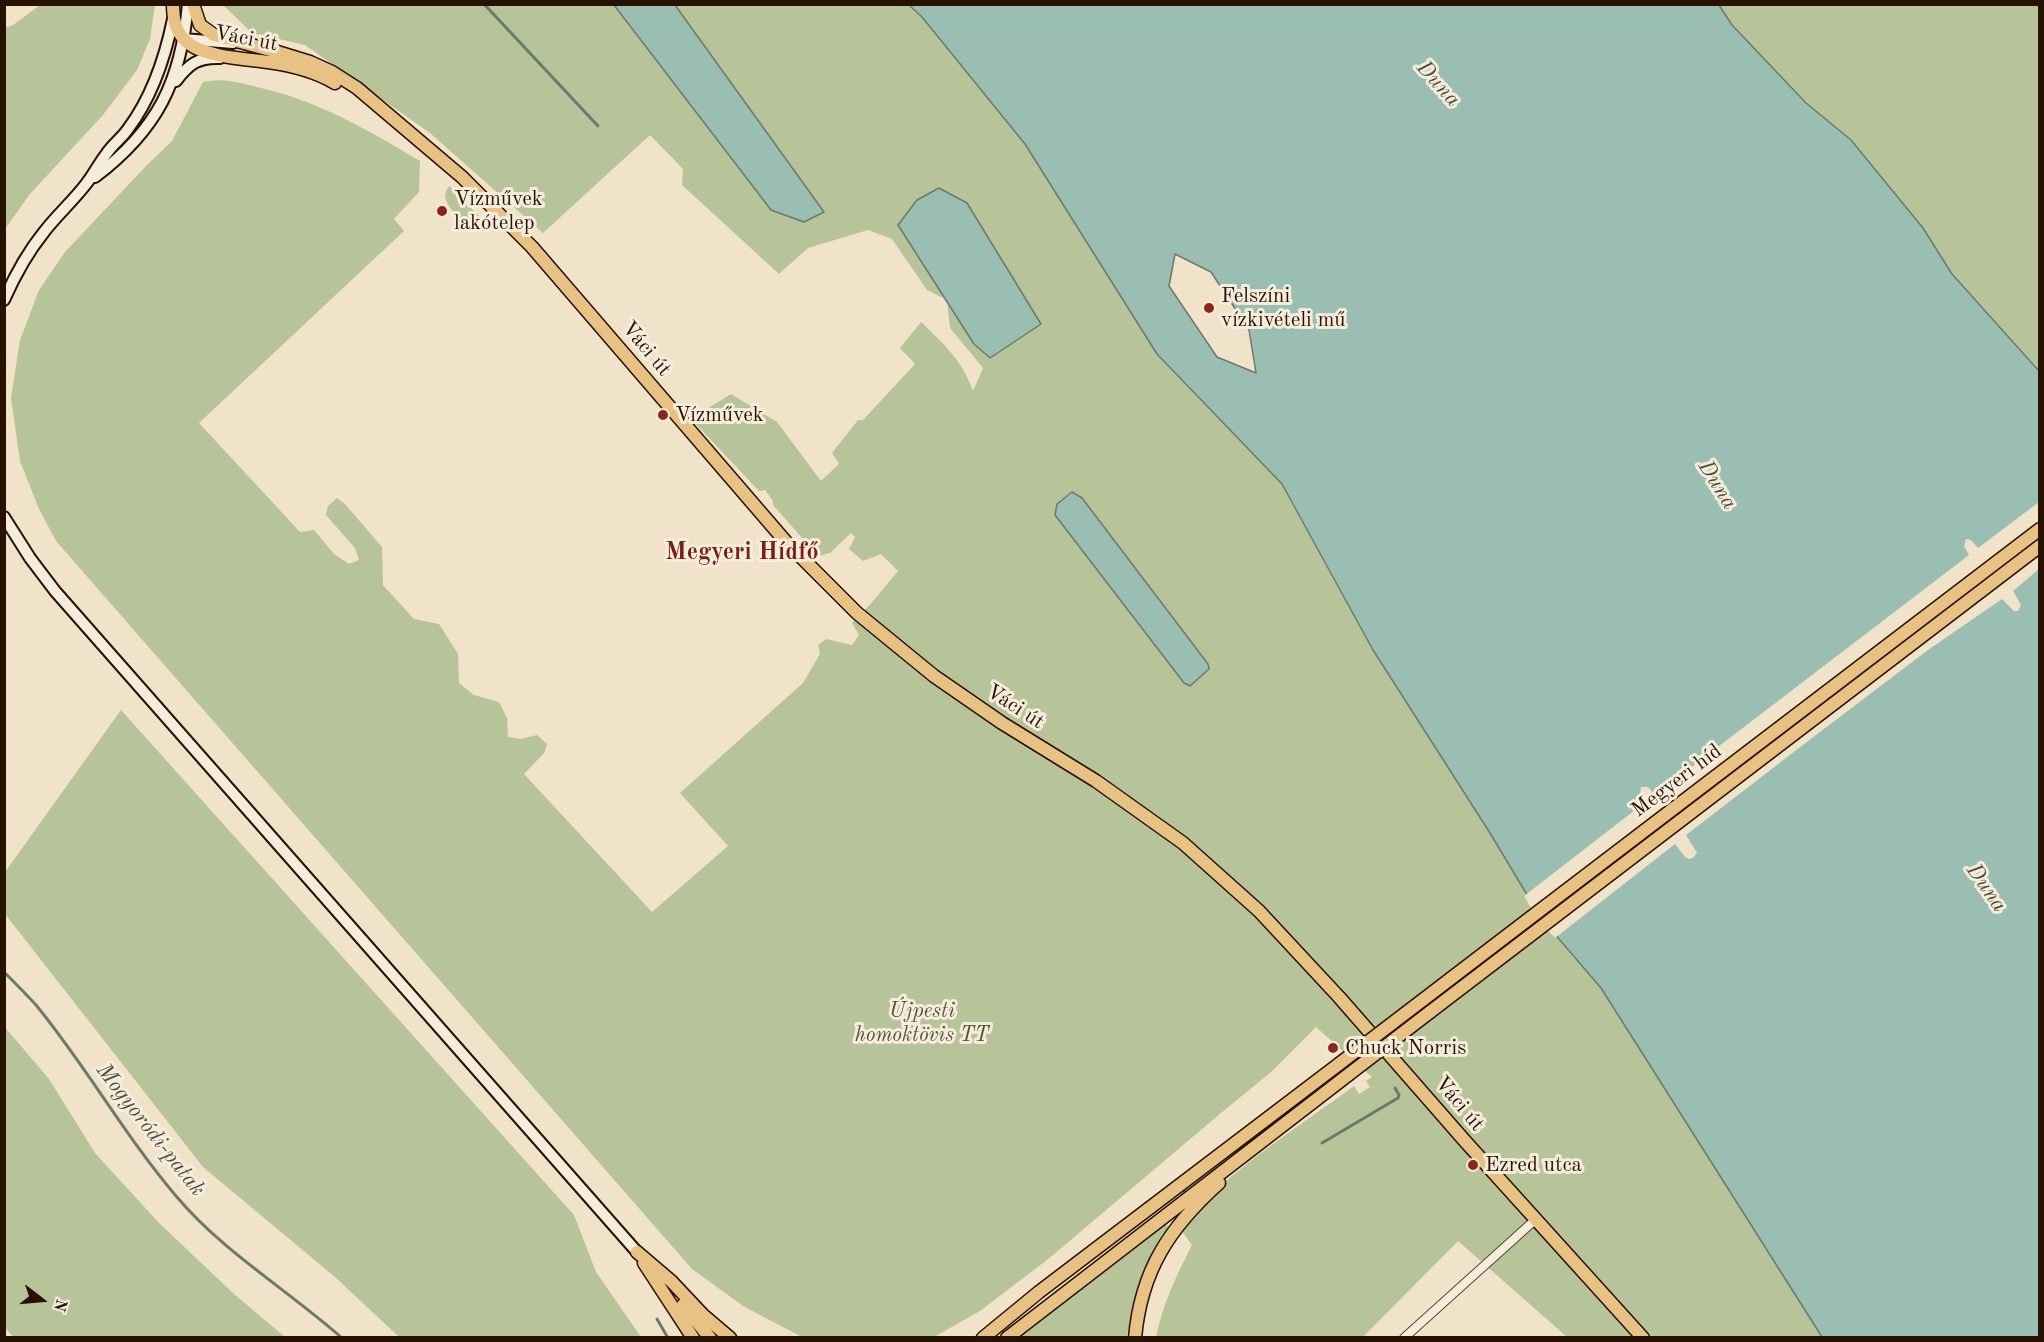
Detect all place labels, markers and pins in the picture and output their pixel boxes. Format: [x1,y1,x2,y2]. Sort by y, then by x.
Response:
place label: Vízművek lakótelep [454,186,543,236]
marker: Vízművek lakótelep [435,204,449,218]
place label: Felszíni vízkivételi mű [1221,283,1346,333]
marker: Felszíni vízkivételi mű [1202,301,1216,315]
place label: Vízművek [675,402,764,428]
marker: Vízművek [656,408,670,422]
place label: Chuck Norris [1345,1035,1466,1061]
marker: Chuck Norris [1326,1041,1340,1055]
place label: Ezred utca [1485,1152,1582,1178]
marker: Ezred utca [1466,1158,1480,1172]

